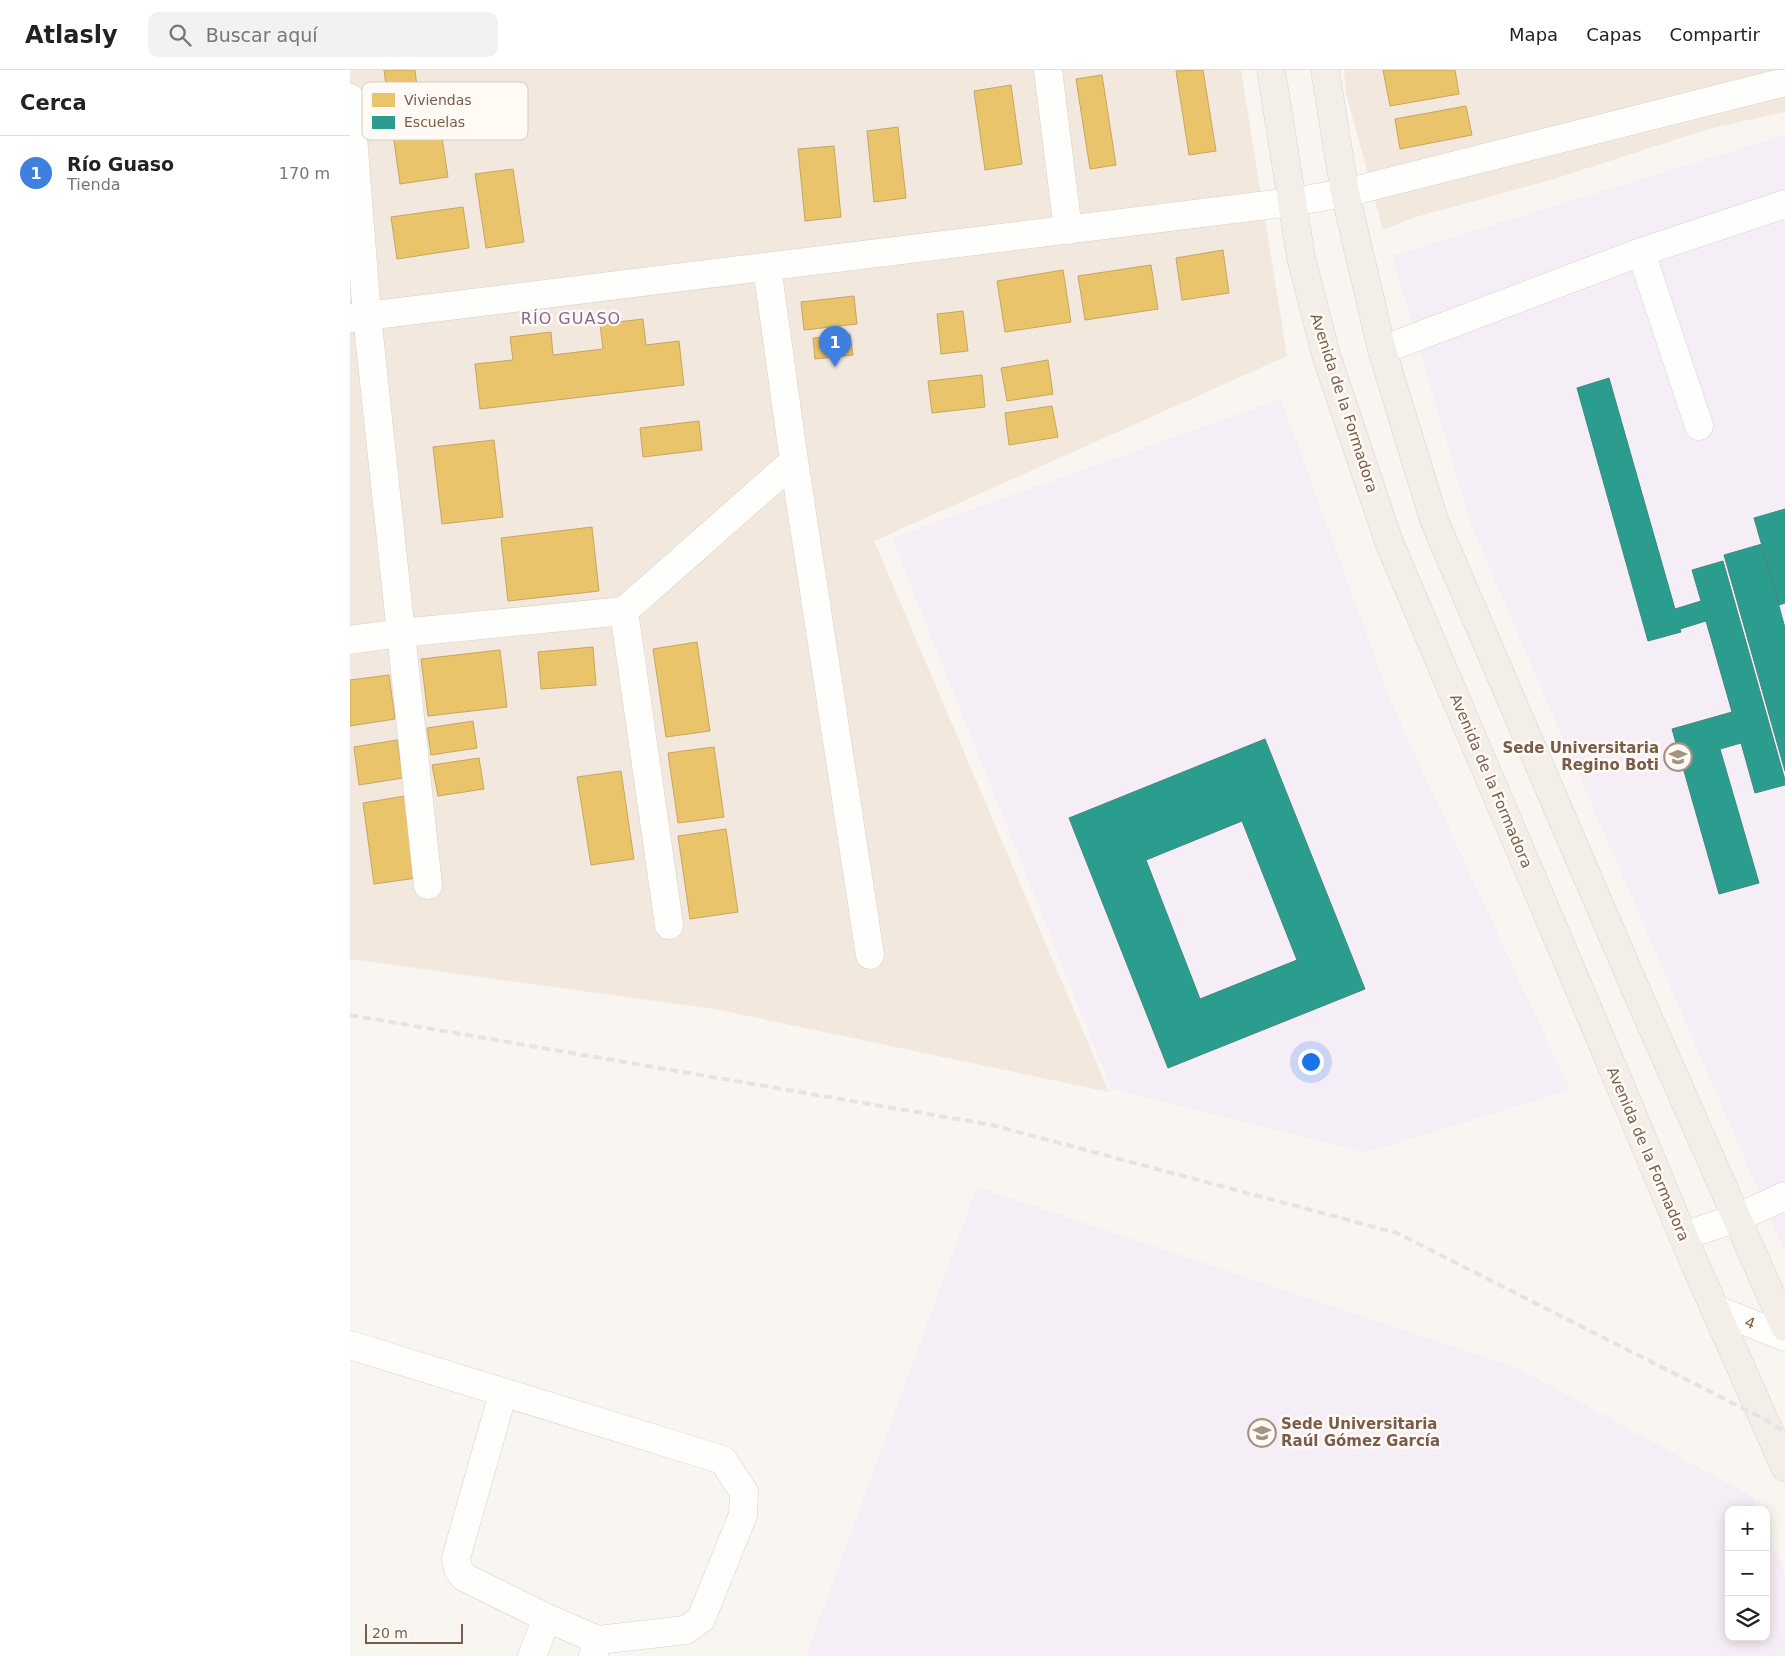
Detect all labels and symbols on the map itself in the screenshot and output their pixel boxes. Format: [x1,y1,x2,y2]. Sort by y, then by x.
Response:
legend [362,82,528,140]
text: Viviendas [404,92,472,108]
text: Escuelas [404,114,465,130]
district label: RÍO GUASO [521,309,621,328]
street label: Avenida de la Formadora [1306,311,1382,495]
pin: 1 [819,326,851,367]
street label: Avenida de la Formadora [1446,691,1536,871]
place label: Sede Universitaria Regino Boti [1503,739,1659,774]
school or university icon: Sede Universitaria Regino Boti [1663,742,1693,772]
your location [1298,1049,1324,1075]
street label: Avenida de la Formadora [1603,1064,1693,1244]
street label: 4 [1742,1313,1758,1333]
place label: Sede Universitaria Raúl Gómez García [1281,1415,1440,1450]
school or university icon: Sede Universitaria Raúl Gómez García [1247,1418,1277,1448]
scale bar [365,1621,462,1644]

